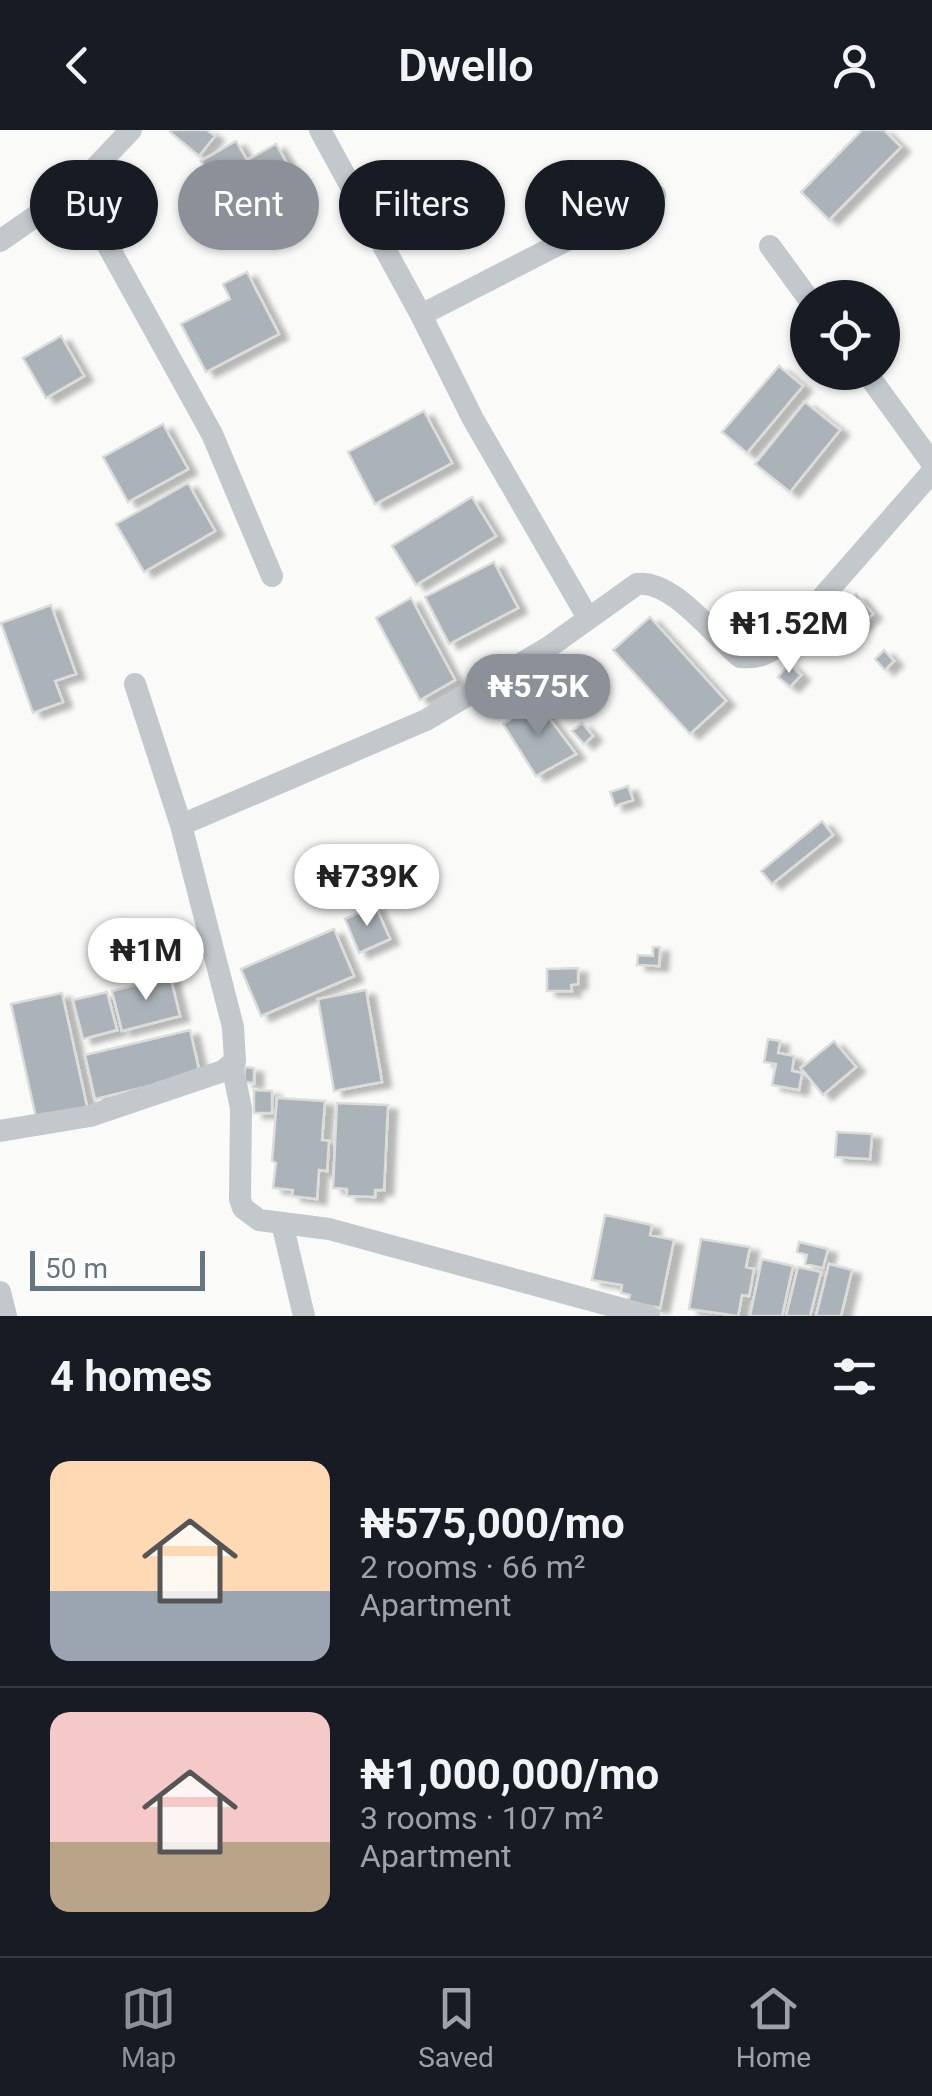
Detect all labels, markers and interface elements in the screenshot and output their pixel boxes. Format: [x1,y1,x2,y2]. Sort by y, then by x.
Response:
icon: back [50,38,105,93]
icon: person [827,38,882,93]
text: Dwello [398,39,534,92]
chip: Buy [30,160,158,250]
chip: Rent [178,160,319,250]
chip: Filters [339,160,505,250]
chip: New [525,160,665,250]
map controls [790,280,900,390]
button: locate [790,280,900,390]
pin: ₦1.52M [708,591,870,676]
text: ₦1.52M [730,604,848,642]
pin: ₦575K [468,654,608,739]
text: ₦575K [487,667,589,705]
pin: ₦739K [297,844,437,929]
text: ₦739K [316,857,418,895]
pin: ₦1M [98,918,194,1003]
text: ₦1M [110,931,182,969]
scale bar [30,1246,205,1290]
text: 50 m [45,1252,108,1285]
icon: filters [827,1349,882,1404]
text: 4 homes [50,1352,212,1401]
text: ₦575,000/mo [360,1499,625,1548]
icon: home [130,1501,250,1621]
text: 2 rooms · 66 m² [360,1548,585,1586]
text: Apartment [360,1586,512,1624]
text: ₦1,000,000/mo [360,1750,659,1799]
icon: home [130,1752,250,1872]
text: 3 rooms · 107 m² [360,1799,603,1837]
text: Apartment [360,1837,512,1875]
tab: Map [121,1981,176,2074]
tab: Saved [418,1981,494,2074]
tab: Home [736,1981,811,2074]

